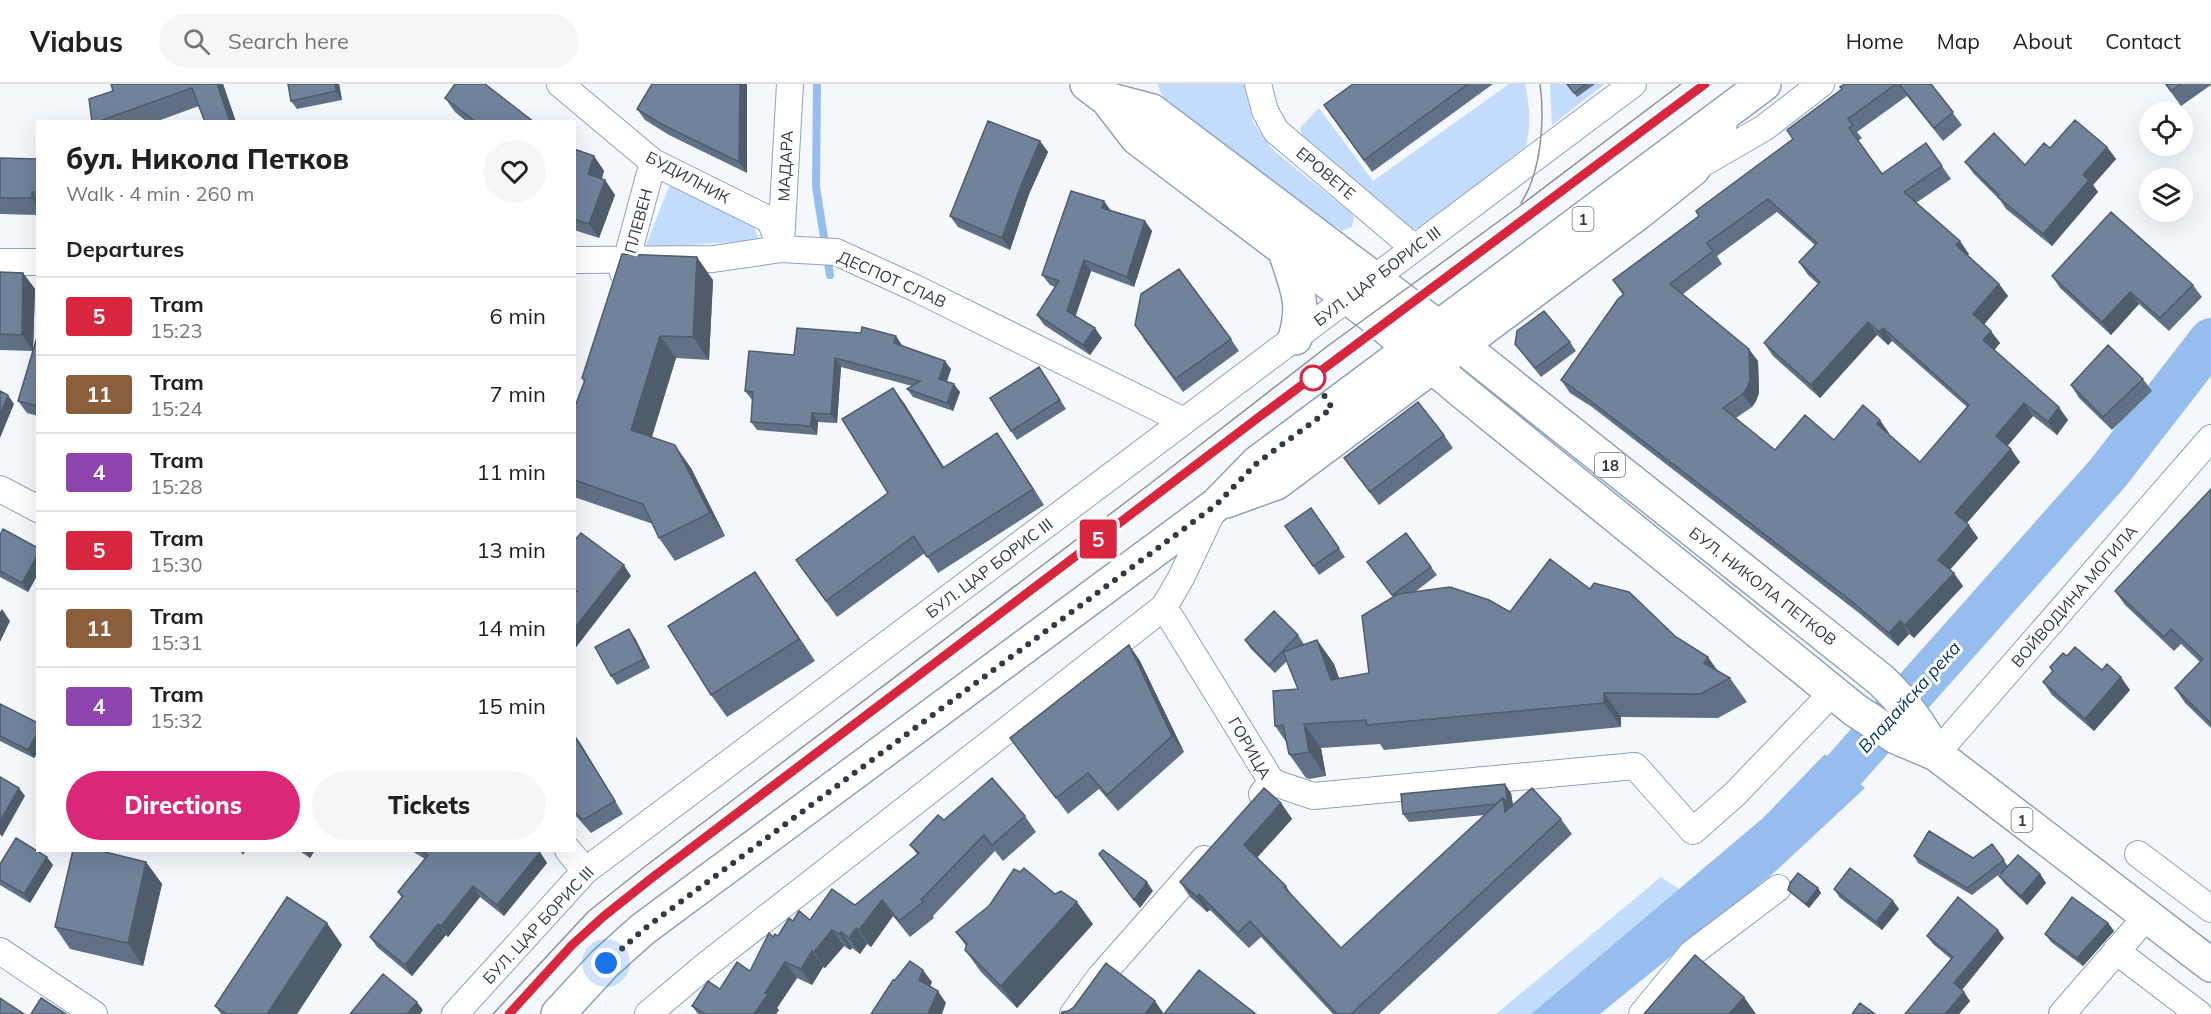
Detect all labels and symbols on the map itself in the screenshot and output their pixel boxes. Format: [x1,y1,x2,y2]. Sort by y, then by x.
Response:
street label: МАДАРА [773,130,797,202]
street label: ЕРОВЕТЕ [1292,142,1360,204]
street label: БУДИЛНИК [643,147,734,208]
street label: ПЛЕВЕН [620,186,656,256]
road number: 1 [1572,207,1594,231]
street label: БУЛ. ЦАР БОРИС III [1310,222,1444,330]
street label: ДЕСПОТ СЛАВ [835,246,949,312]
unlabelled marker [1300,365,1326,391]
road number: 18 [1595,453,1625,477]
street label: БУЛ. ЦАР БОРИС III [922,514,1056,622]
line badge: 5 [1078,520,1118,558]
street label: ВОЙВОДИНА МОГИЛА [2007,521,2141,671]
street label: БУЛ. НИКОЛА ПЕТКОВ [1685,522,1841,650]
water label: Владайска река [1853,636,1965,758]
street label: ГОРИЦА [1224,714,1276,783]
road number: 1 [2012,808,2032,832]
street label: БУЛ. ЦАР БОРИС III [478,862,598,988]
your location [591,948,621,978]

